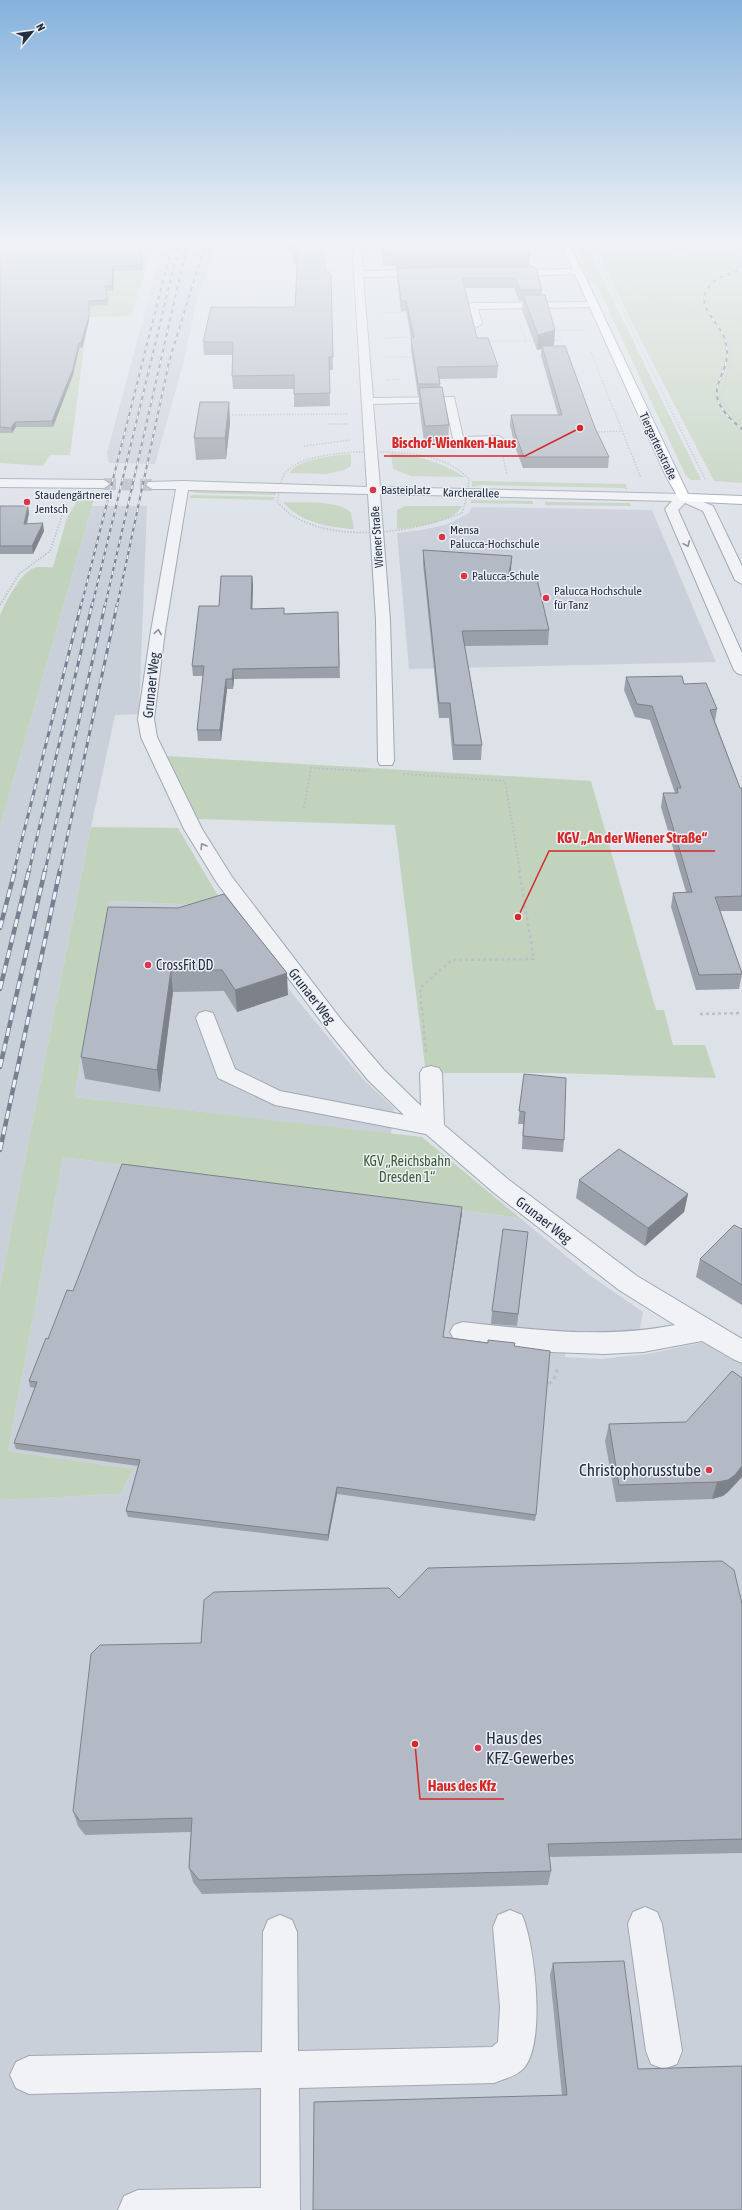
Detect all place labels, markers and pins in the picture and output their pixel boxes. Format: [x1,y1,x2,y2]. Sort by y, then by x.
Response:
callout: Bischof-Wienken-Haus [384,429,525,456]
place label: Basteiplatz [381,483,431,497]
marker: Basteiplatz [368,485,378,495]
place label: Staudengärtnerei Jentsch [35,488,112,516]
marker: Staudengärtnerei Jentsch [22,497,32,507]
place label: Mensa Palucca-Hochschule [450,523,539,551]
marker: Mensa Palucca-Hochschule [437,532,447,542]
place label: Palucca-Schule [472,569,539,583]
marker: Palucca-Schule [459,571,469,581]
place label: Palucca Hochschule für Tanz [554,584,642,612]
marker: Palucca Hochschule für Tanz [541,593,551,603]
callout: KGV „An der Wiener Straße“ [549,824,715,851]
place label: CrossFit DD [156,957,214,973]
marker: CrossFit DD [143,960,153,970]
place label: Christophorusstube [579,1460,701,1480]
marker: Christophorusstube [704,1465,714,1475]
place label: Haus des KFZ-Gewerbes [486,1728,574,1768]
marker: Haus des KFZ-Gewerbes [473,1743,483,1753]
callout: Haus des Kfz [420,1772,504,1799]

